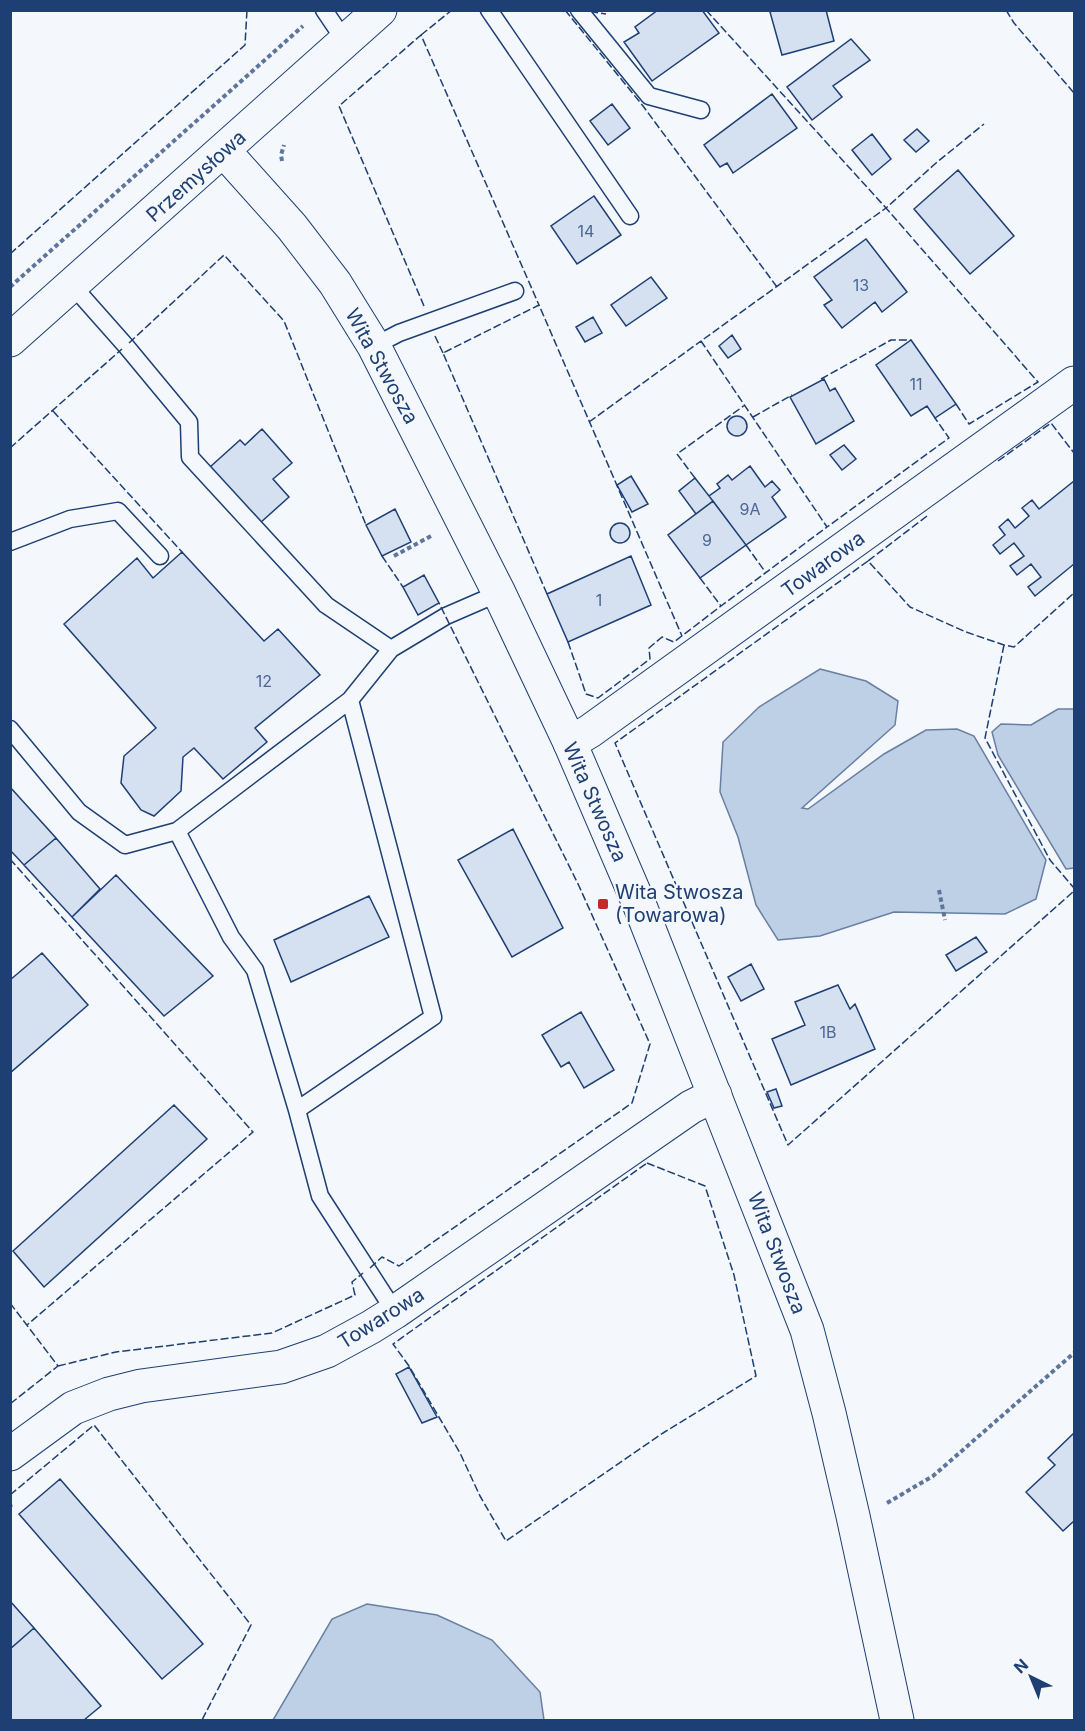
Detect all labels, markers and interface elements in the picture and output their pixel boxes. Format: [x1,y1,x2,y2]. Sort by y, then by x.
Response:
street label: Przemysłowa [141,125,251,227]
house number: 14 [578,221,594,241]
house number: 13 [853,275,869,295]
street label: Wita Stwosza [340,304,424,428]
house number: 11 [909,374,923,394]
house number: 9A [740,499,760,519]
street label: Towarowa [777,526,869,602]
house number: 9 [702,530,712,550]
house number: 1 [596,590,602,610]
house number: 12 [256,671,272,691]
street label: Wita Stwosza [558,738,632,866]
place label: Wita Stwosza (Towarowa) [615,880,744,927]
marker: Wita Stwosza (Towarowa) [596,897,610,911]
house number: 1B [820,1022,836,1042]
street label: Wita Stwosza [743,1189,811,1317]
street label: Towarowa [334,1282,428,1354]
north arrow [1001,1647,1061,1707]
text: N [1009,1655,1032,1678]

